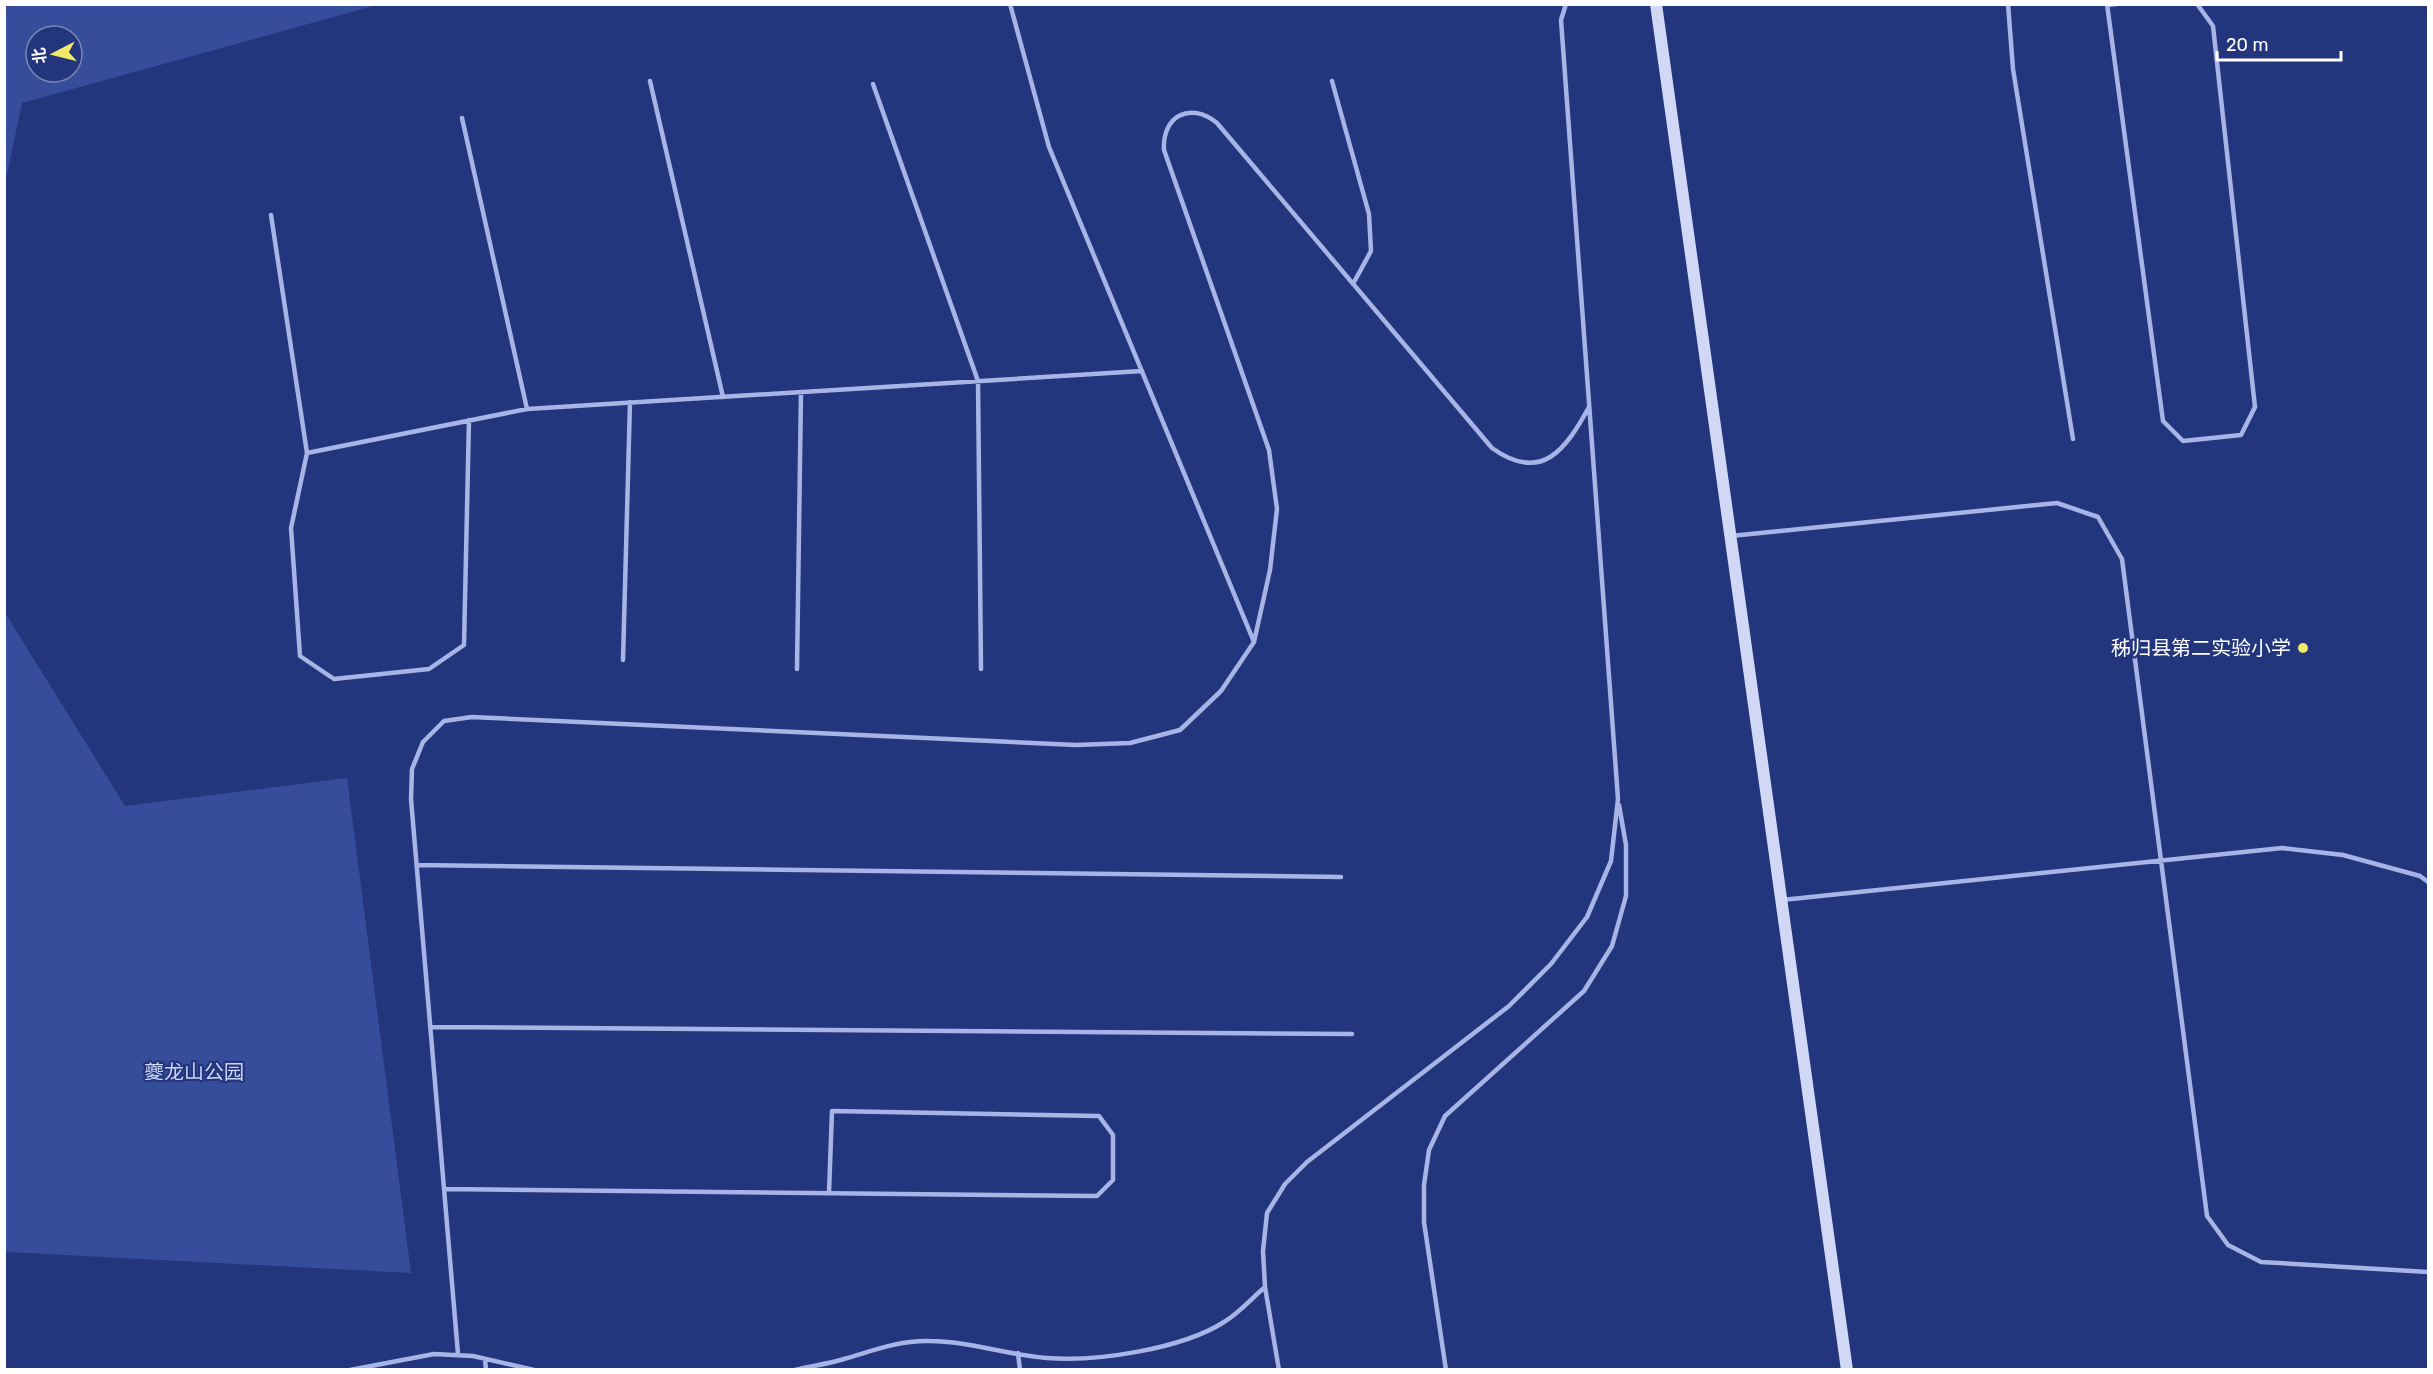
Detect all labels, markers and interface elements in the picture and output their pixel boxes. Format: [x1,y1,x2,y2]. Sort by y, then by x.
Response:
north arrow [24,24,84,84]
scale bar [2217,24,2342,62]
text: 20 m [2226,34,2268,56]
text: 北 [29,47,50,65]
place label: 秭归县第二实验小学 [2111,636,2291,660]
marker: 秭归县第二实验小学 [2296,641,2310,655]
park label: 夔龙山公园 [144,1060,244,1084]

